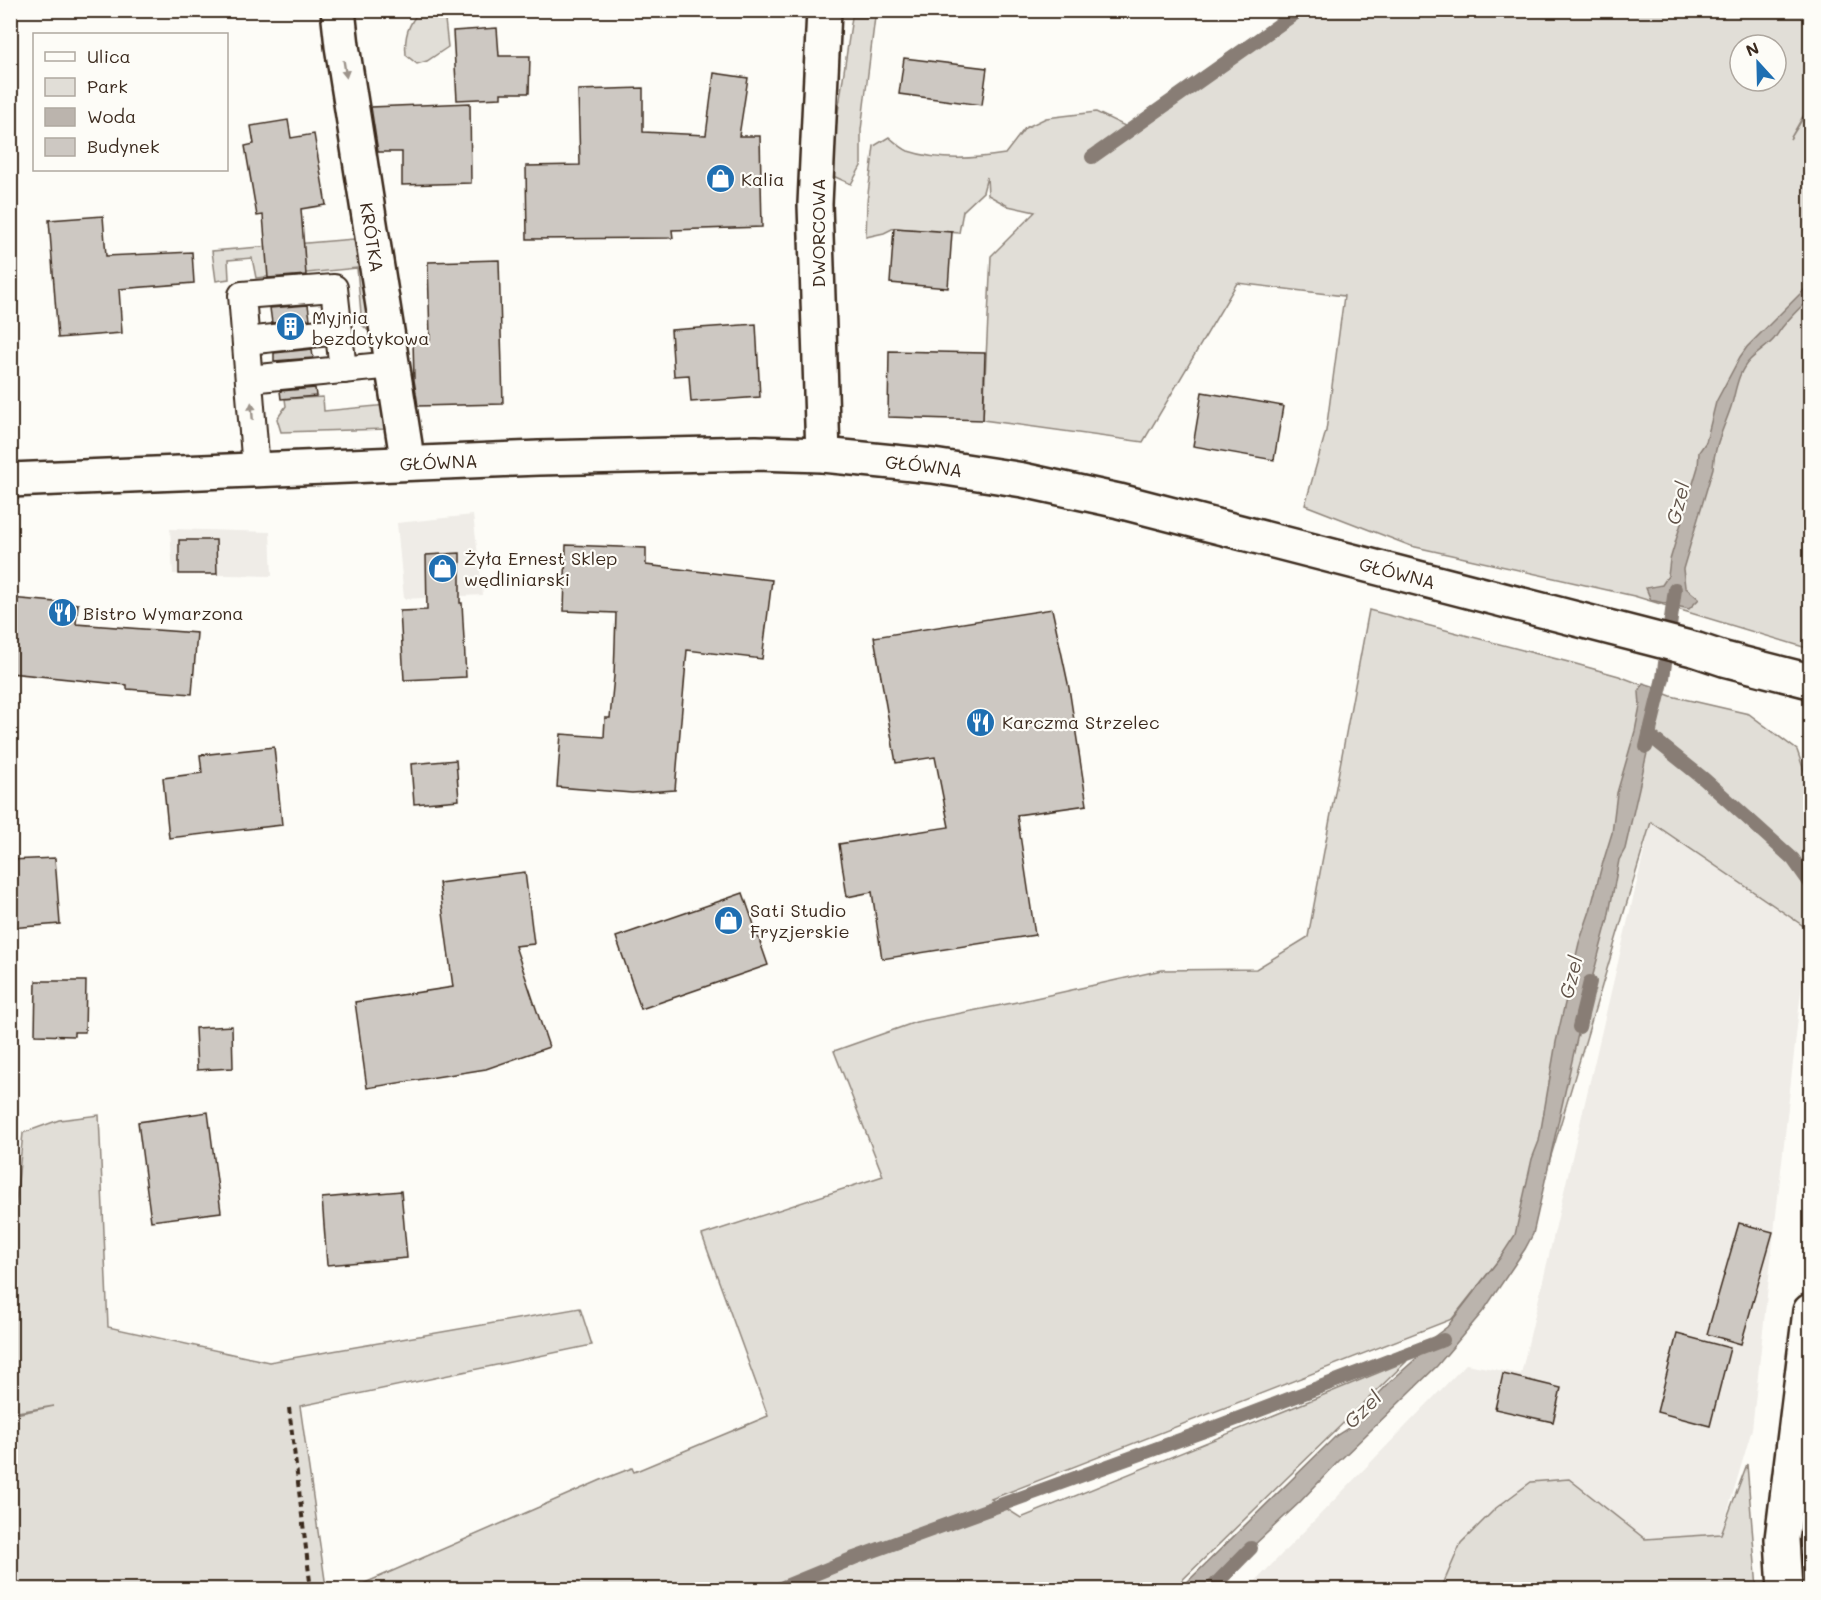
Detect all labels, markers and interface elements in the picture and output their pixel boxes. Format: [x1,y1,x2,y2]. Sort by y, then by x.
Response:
legend [33,33,228,171]
north arrow [1728,33,1788,93]
text: N [1743,37,1762,61]
text: Ulica [87,44,131,68]
one-way arrow [341,59,350,78]
text: Park [87,74,128,98]
text: Woda [87,104,136,128]
text: Budynek [87,134,160,158]
shop icon: Kalia [704,163,736,195]
place label: Kalia [741,167,784,191]
street label: DWORCOWA [806,178,830,288]
street label: KRÓTKA [355,201,390,274]
place label: Myjnia bezdotykowa [312,305,429,350]
building icon: Myjnia bezdotykowa [275,311,307,343]
one-way arrow [247,402,257,421]
street label: GŁÓWNA [399,449,478,476]
street label: GŁÓWNA [884,449,964,482]
water label: Gzel [1659,479,1695,527]
place label: Żyła Ernest Sklep wędliniarski [464,546,617,591]
street label: GŁÓWNA [1357,551,1438,594]
shop icon: Żyła Ernest Sklep wędliniarski [427,552,459,584]
restaurant icon: Bistro Wymarzona [46,597,78,629]
place label: Bistro Wymarzona [83,601,244,625]
restaurant icon: Karczma Strzelec [965,706,997,738]
place label: Karczma Strzelec [1002,710,1160,734]
place label: Sati Studio Fryzjerskie [750,898,850,943]
shop icon: Sati Studio Fryzjerskie [713,904,745,936]
water label: Gzel [1552,953,1588,1001]
water label: Gzel [1337,1384,1387,1434]

